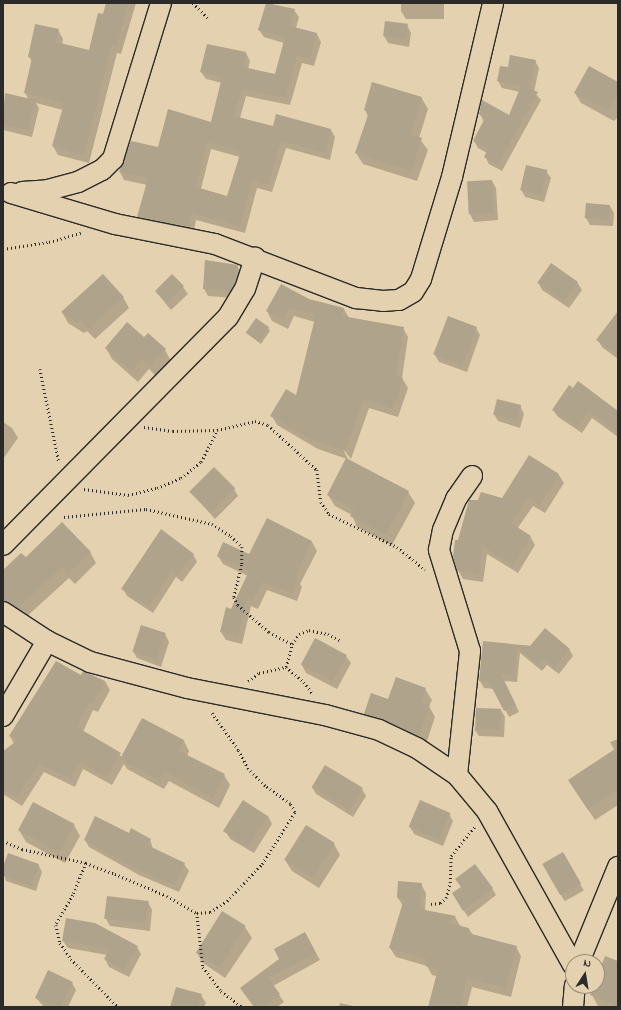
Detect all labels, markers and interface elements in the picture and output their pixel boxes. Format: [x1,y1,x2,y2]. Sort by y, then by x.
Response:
north arrow [565,954,605,994]
text: N [582,955,593,972]

